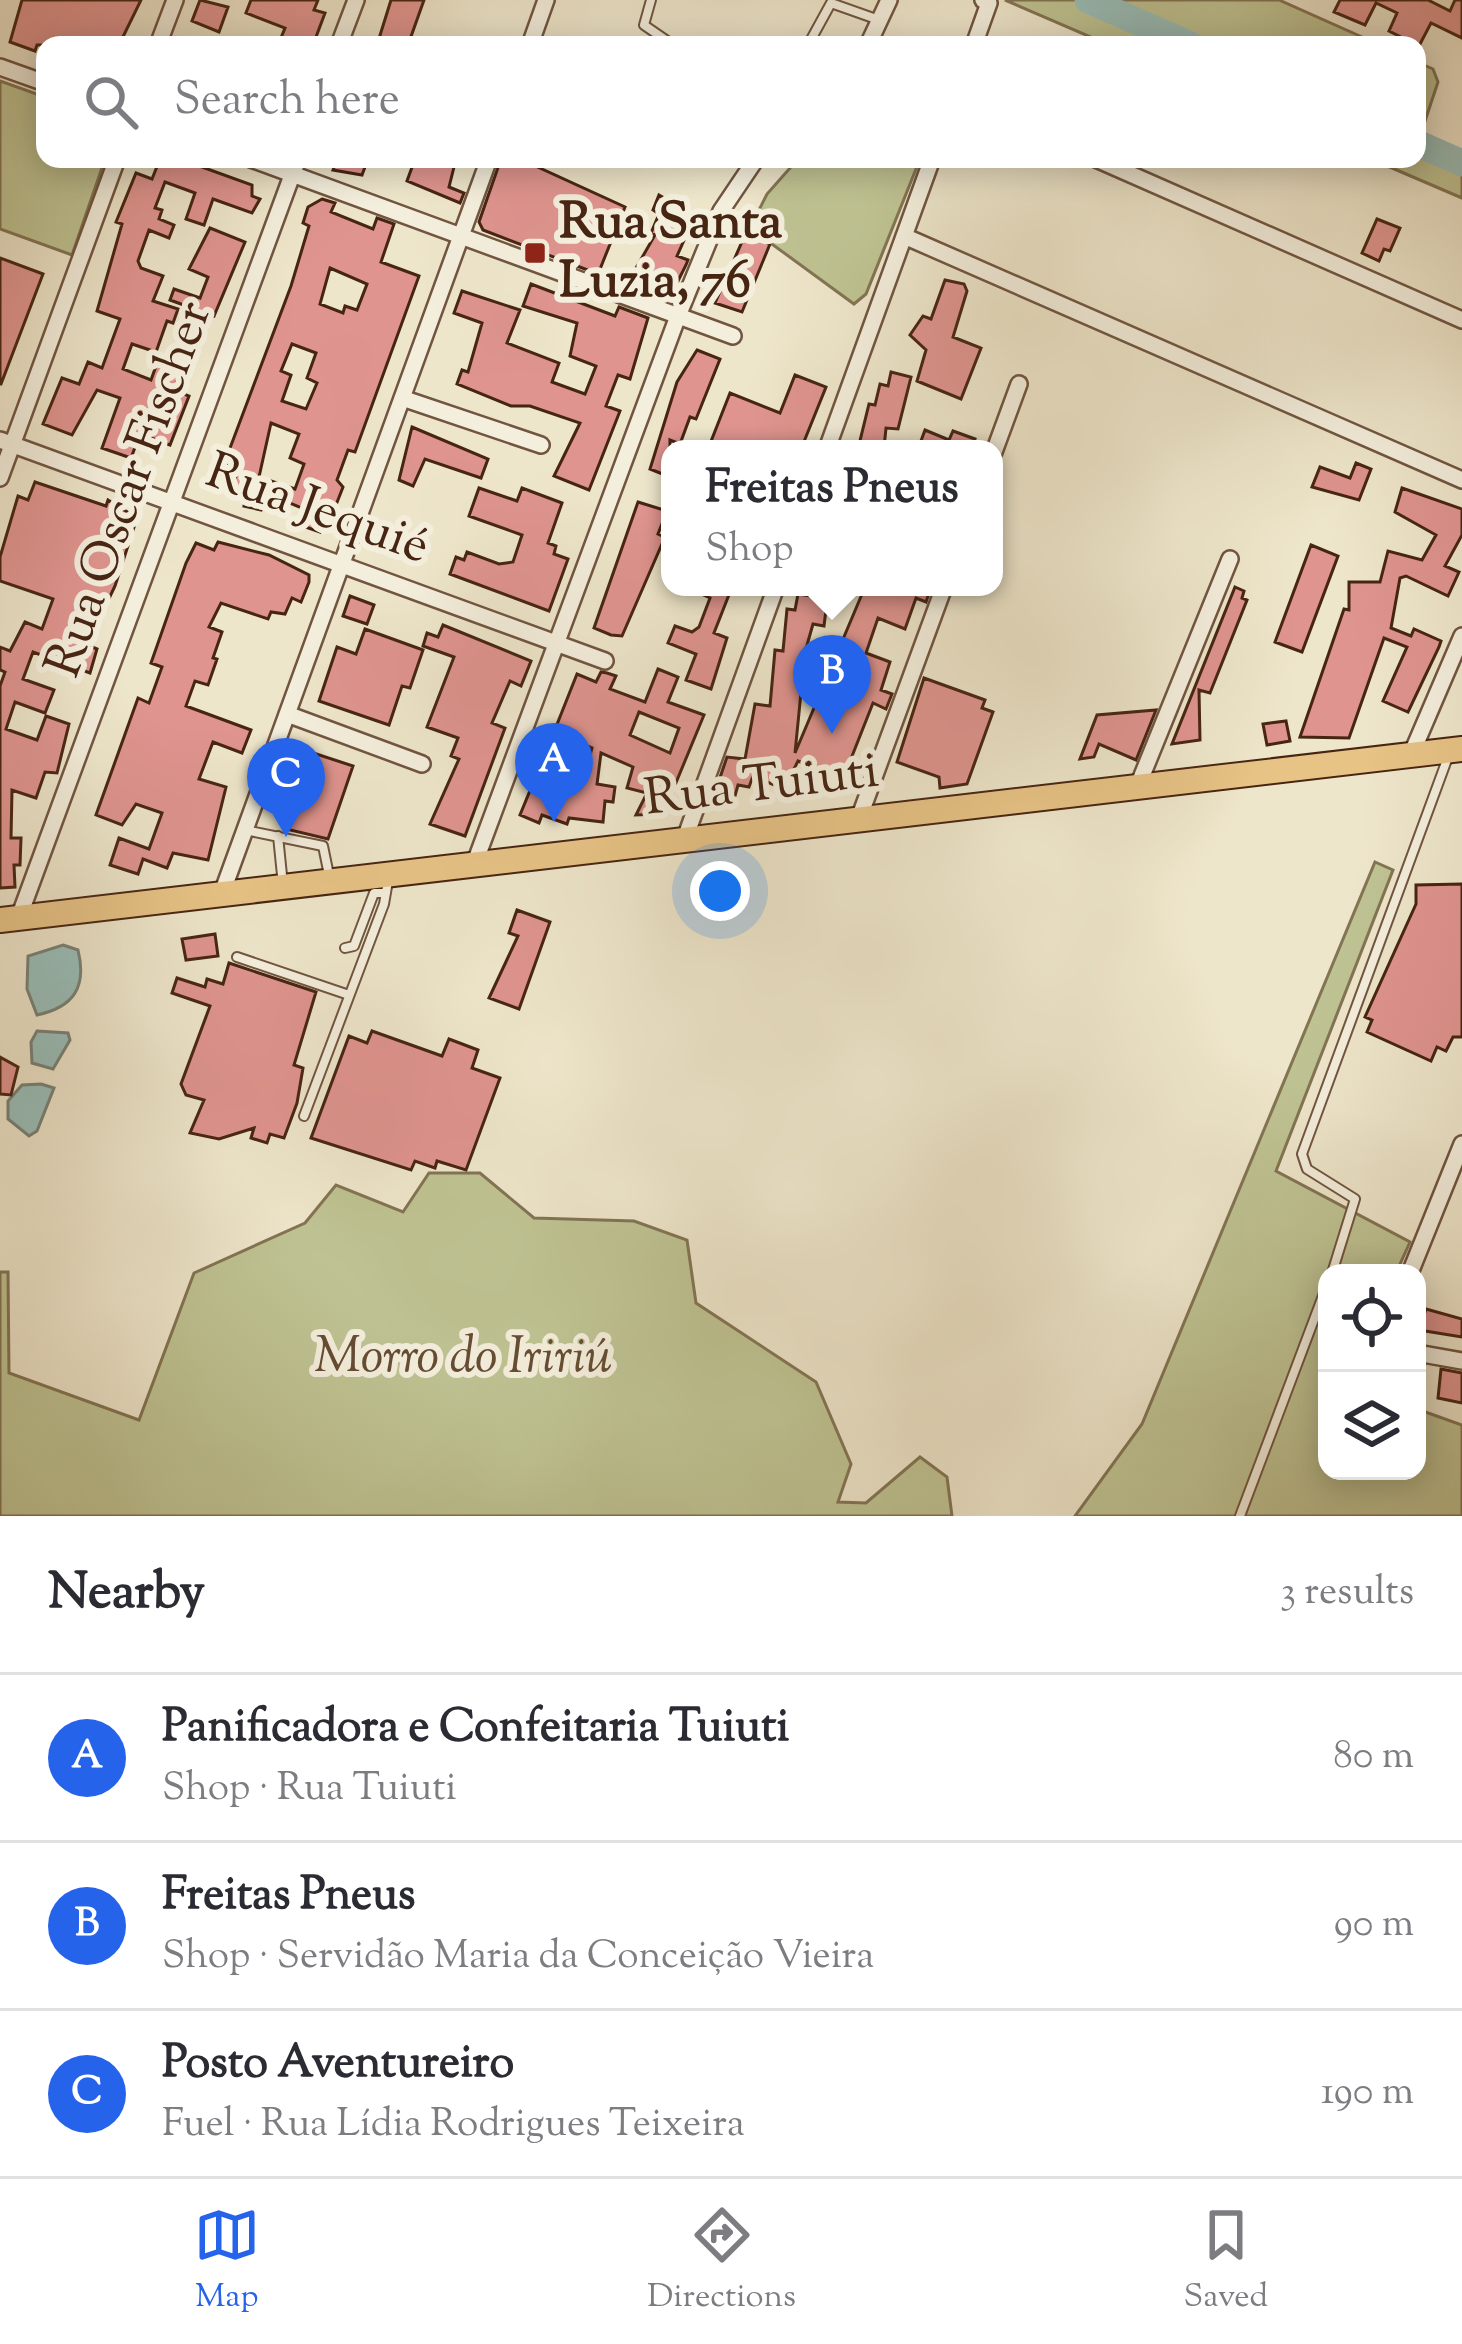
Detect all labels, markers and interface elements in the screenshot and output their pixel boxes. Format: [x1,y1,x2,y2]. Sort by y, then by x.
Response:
search box [36,36,1426,168]
icon: search [78,69,144,135]
text: Search here [174,70,400,135]
place label: Rua Santa Luzia, 76 [559,188,783,320]
marker: Rua Santa Luzia, 76 [522,240,548,266]
street label: Rua Oscar Fischer [29,292,233,688]
street label: Rua Jequié [195,437,439,585]
popup [661,440,1003,596]
text: Freitas Pneus [705,458,959,523]
text: Shop [705,523,794,579]
pin: B [793,635,871,734]
pin: A [515,723,593,822]
street label: Rua Tuiuti [641,736,883,838]
pin: C [247,738,325,837]
your location [690,861,750,921]
map controls [1318,1264,1426,1480]
button: locate [1318,1264,1426,1372]
park label: Morro do Iririú [314,1322,612,1395]
button: layers [1318,1372,1426,1480]
text: Nearby [48,1558,205,1631]
text: 3 results [1280,1566,1414,1622]
text: Panificadora e Confeitaria Tuiuti [162,1697,789,1762]
text: A [71,1730,103,1786]
text: 80 m [1333,1730,1414,1786]
text: Shop · Rua Tuiuti [162,1762,457,1818]
text: Freitas Pneus [162,1865,416,1930]
text: B [75,1898,99,1954]
text: 90 m [1334,1898,1414,1954]
text: Shop · Servidão Maria da Conceição Vieira [162,1930,874,1986]
text: Posto Aventureiro [162,2033,514,2098]
text: C [71,2066,103,2122]
text: 190 m [1321,2066,1414,2122]
text: Fuel · Rua Lídia Rodrigues Teixeira [162,2098,745,2154]
tab: Map [194,2202,260,2322]
tab: Directions [647,2202,796,2322]
tab: Saved [1184,2202,1268,2322]

